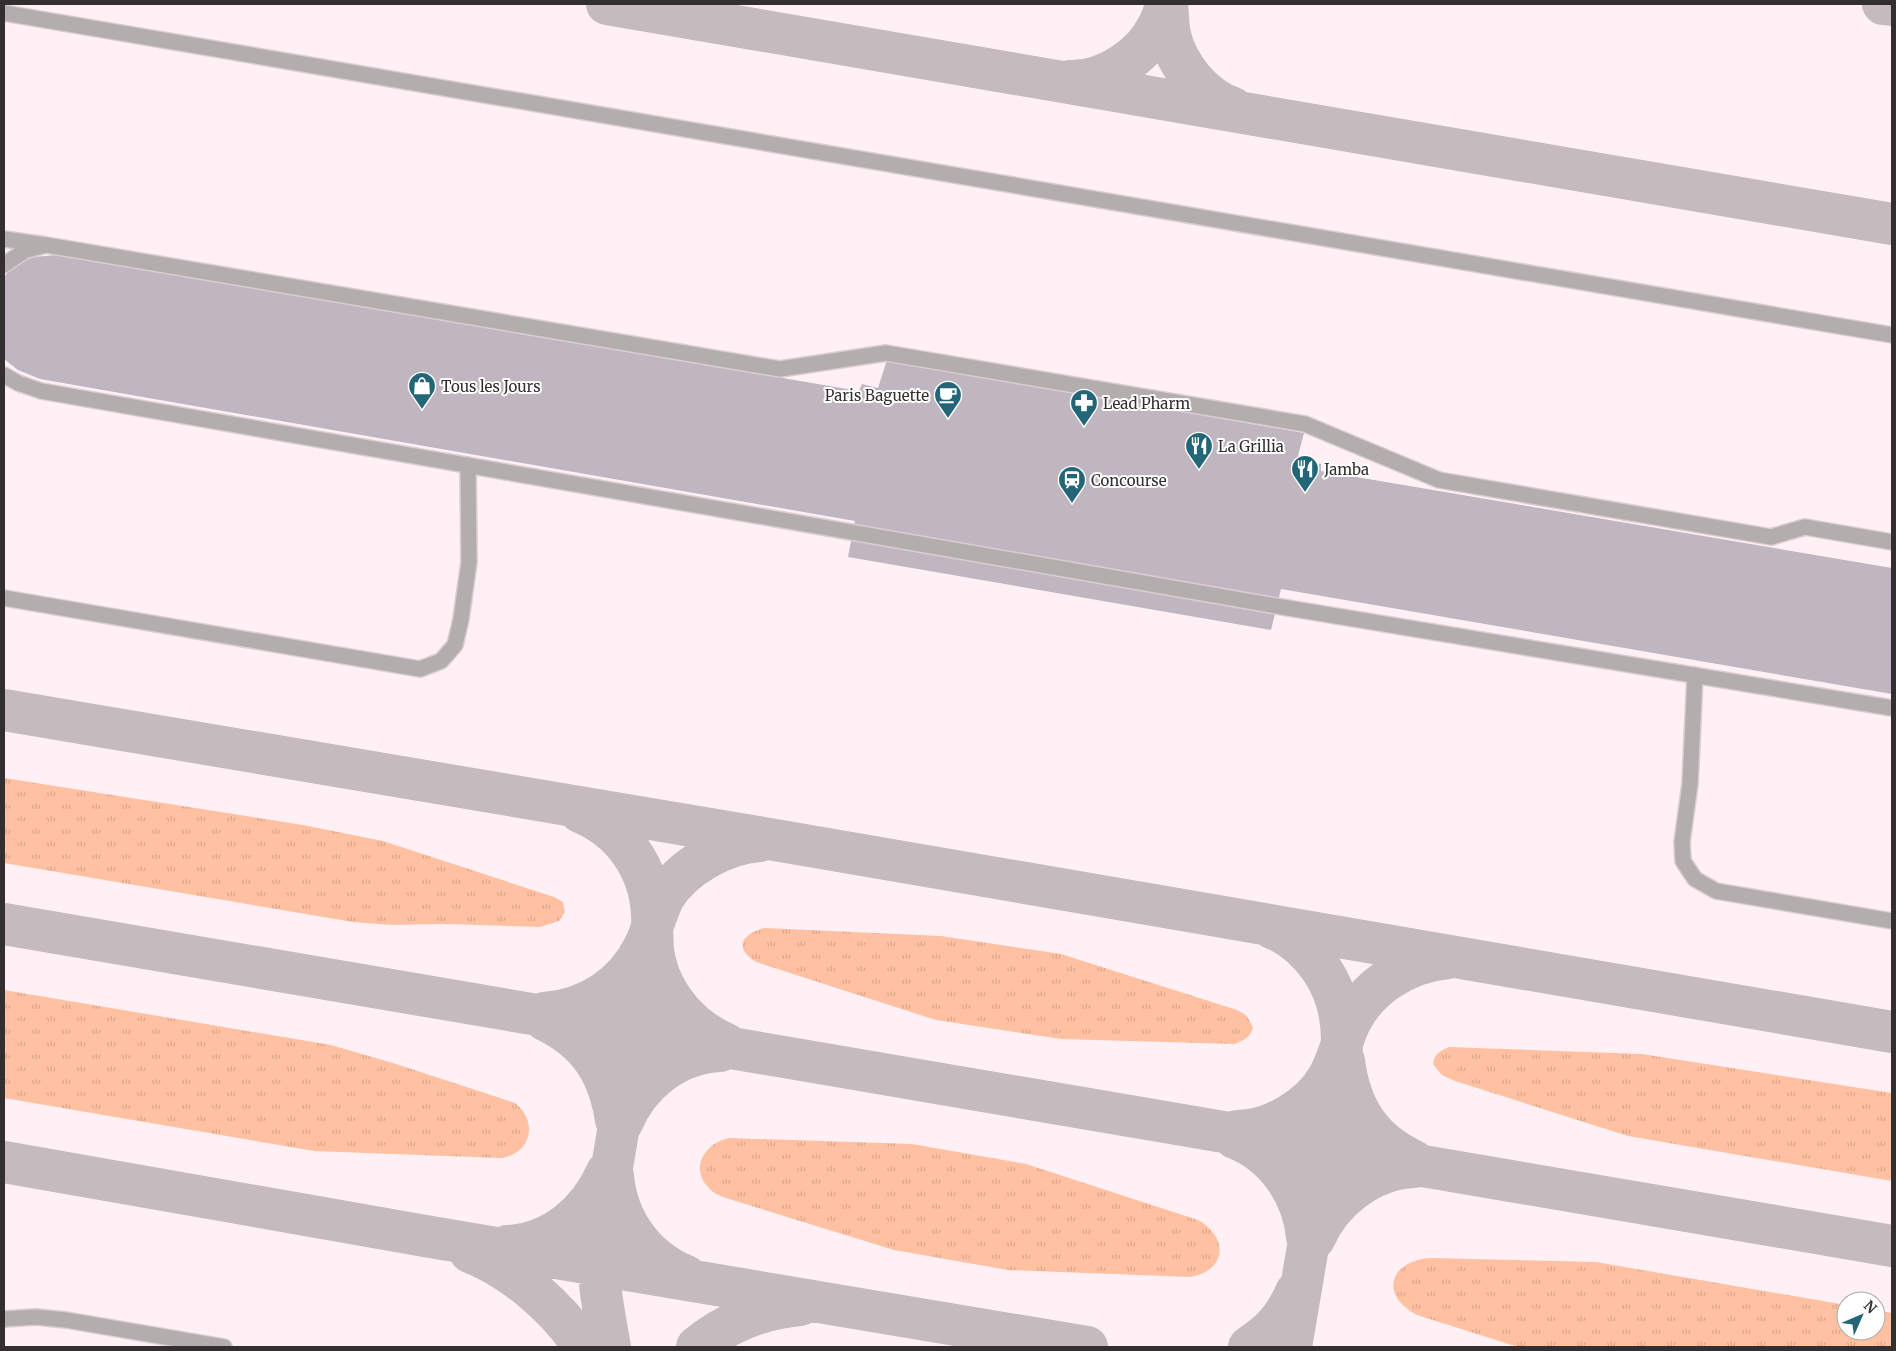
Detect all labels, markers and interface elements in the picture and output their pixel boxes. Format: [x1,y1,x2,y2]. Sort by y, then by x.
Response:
shop icon: Tous les Jours [407,371,437,410]
place label: Tous les Jours [441,377,541,396]
cafe icon: Paris Baguette [933,380,963,419]
place label: Paris Baguette [825,386,929,405]
pharmacy icon: Lead Pharm [1069,388,1099,427]
place label: Lead Pharm [1103,394,1190,413]
restaurant icon: La Grillia [1184,431,1214,470]
place label: La Grillia [1218,437,1284,456]
restaurant icon: Jamba [1290,454,1320,493]
place label: Jamba [1323,460,1369,479]
station icon: Concourse [1057,465,1087,504]
place label: Concourse [1091,471,1167,490]
north arrow [1836,1291,1886,1341]
text: N [1860,1297,1880,1317]

